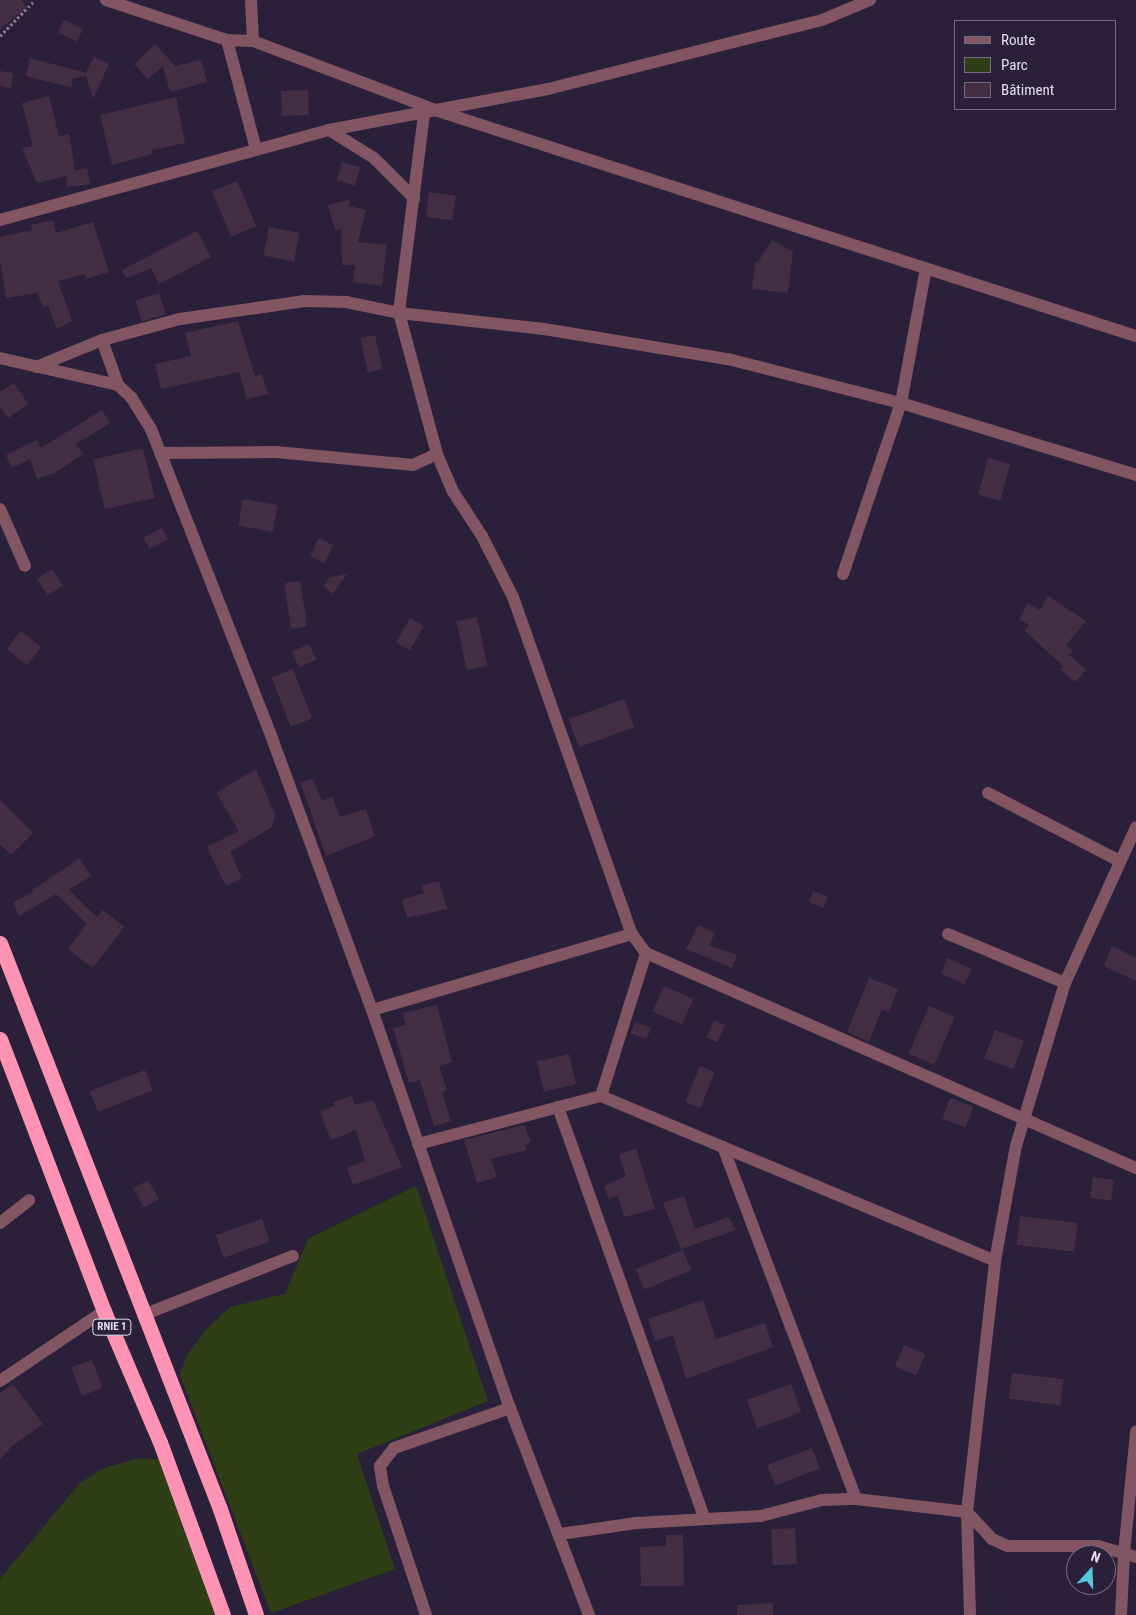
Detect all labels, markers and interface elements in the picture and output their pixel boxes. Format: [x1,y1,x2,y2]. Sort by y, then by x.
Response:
legend [954,20,1116,110]
text: Route [1001,31,1035,49]
text: Parc [1001,56,1028,74]
text: Bâtiment [1001,81,1054,99]
road number: RNIE 1 [92,1318,132,1335]
north arrow [1066,1545,1116,1595]
text: N [1089,1548,1103,1566]

